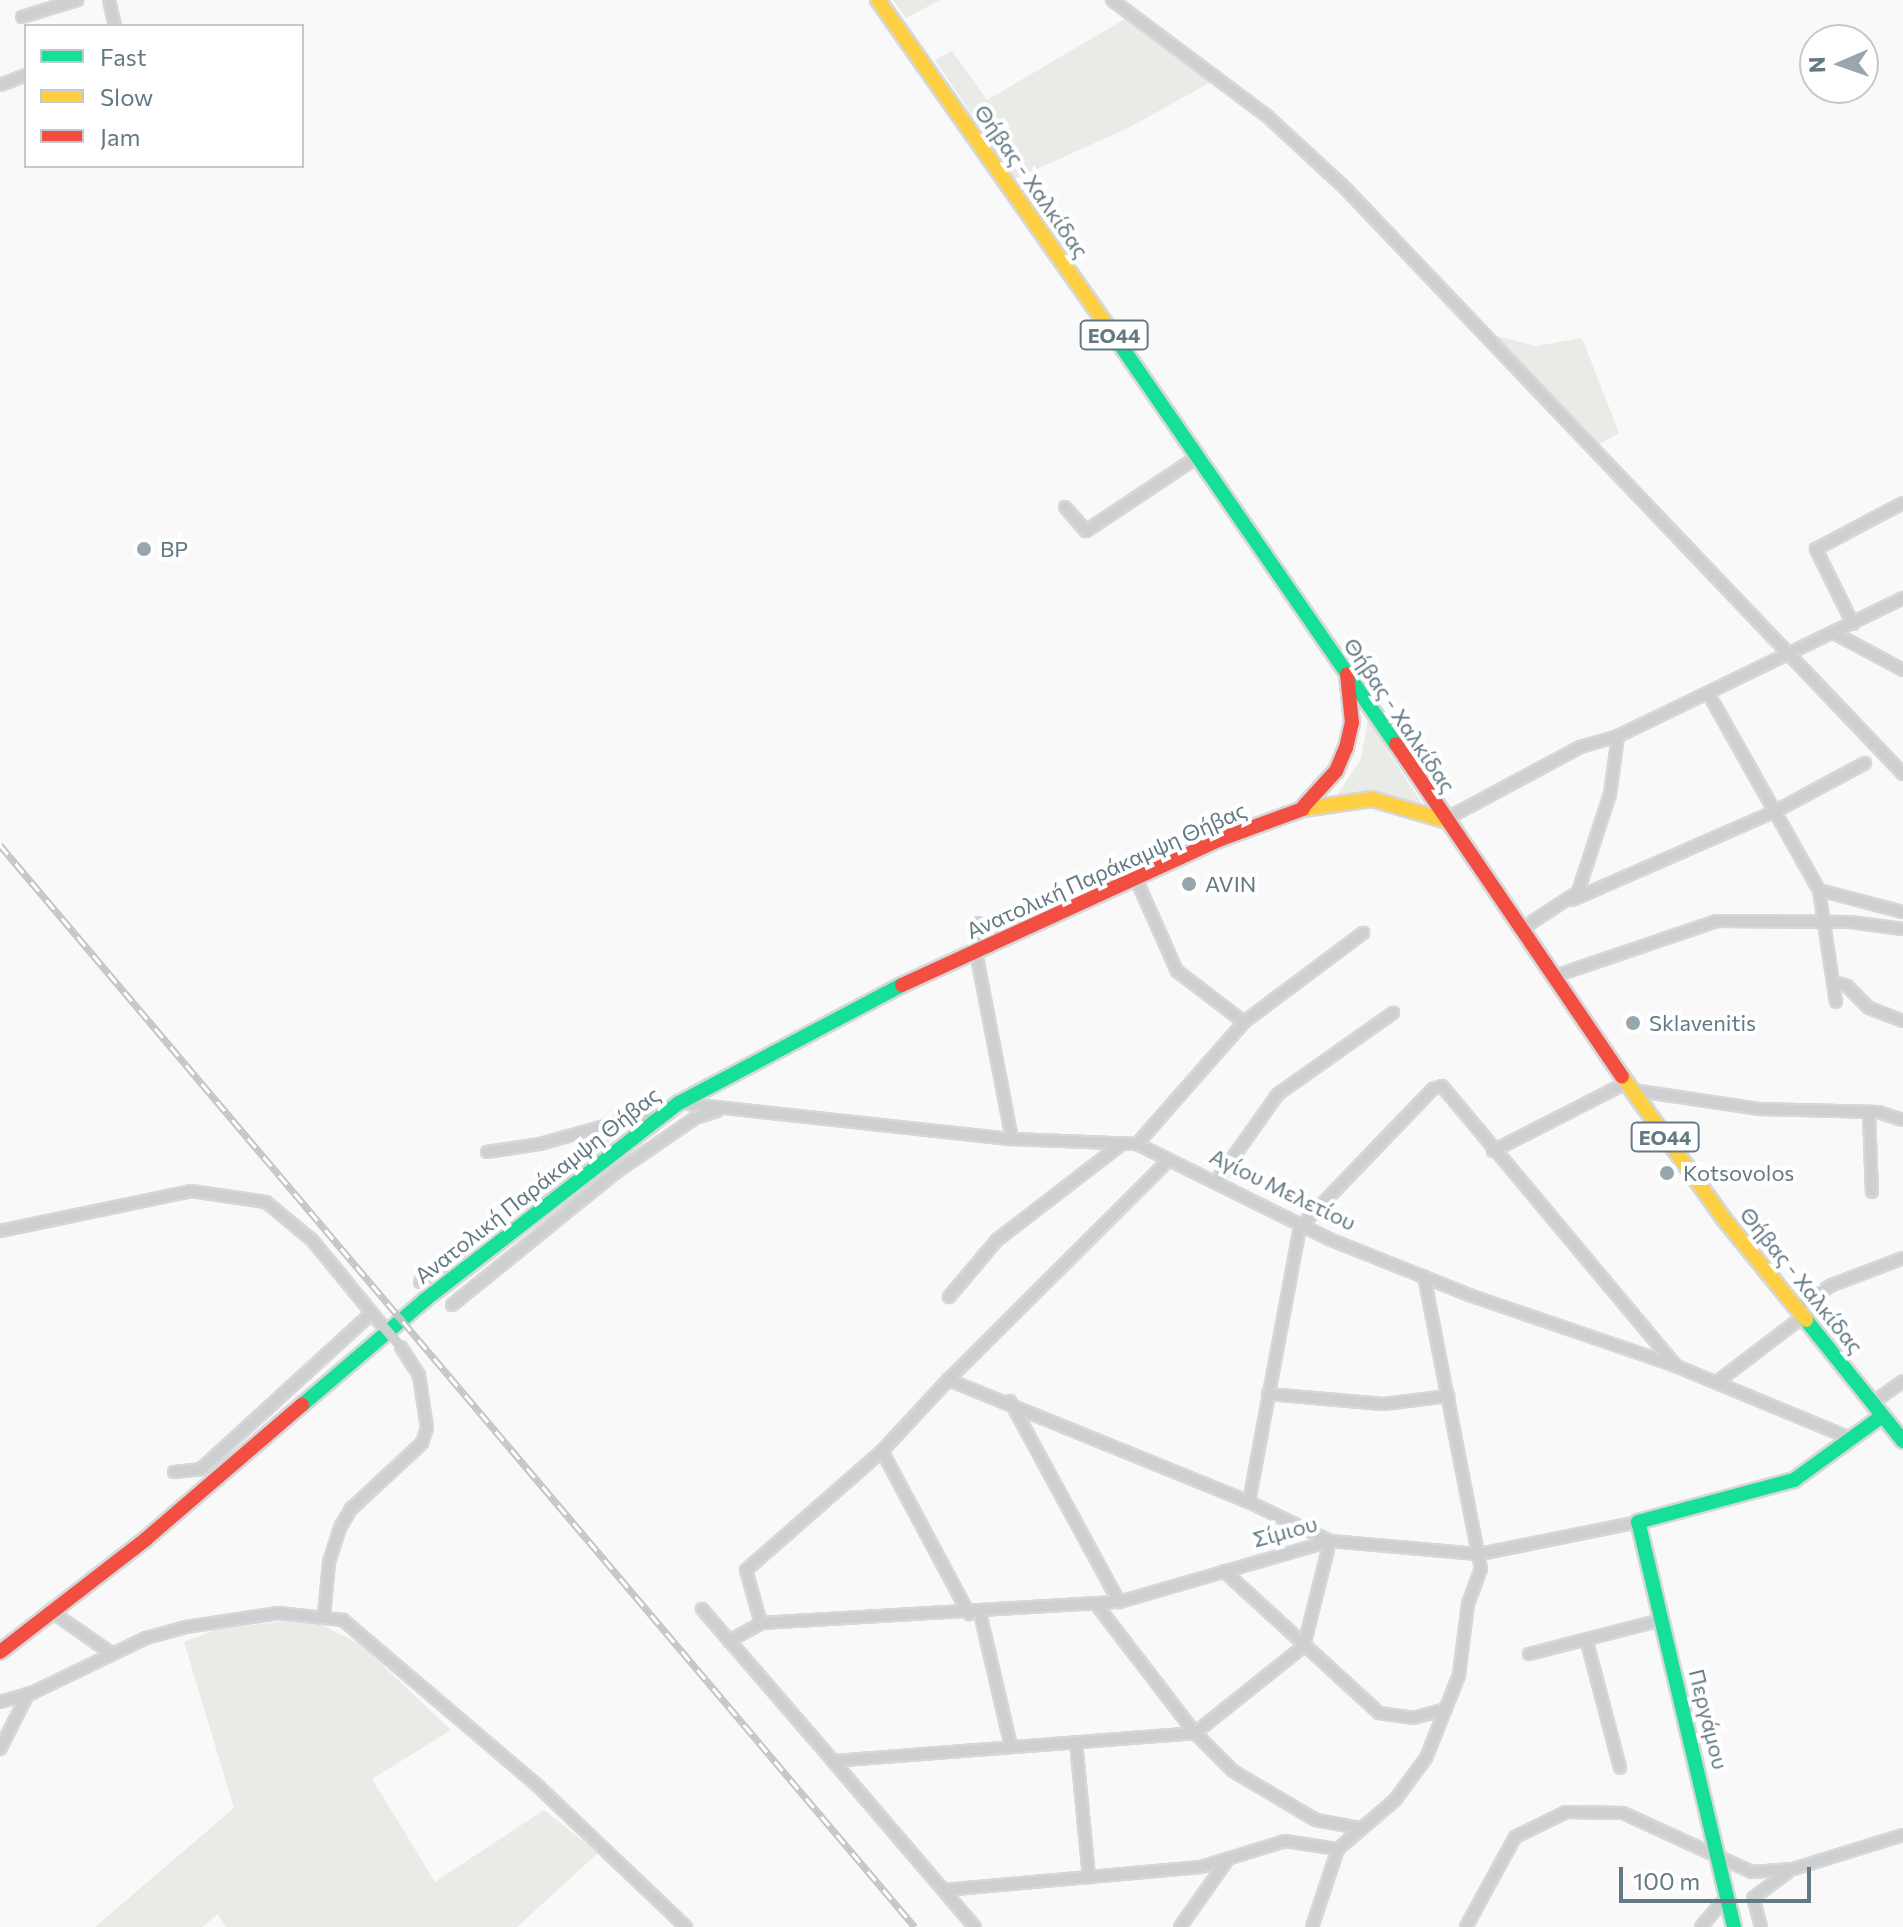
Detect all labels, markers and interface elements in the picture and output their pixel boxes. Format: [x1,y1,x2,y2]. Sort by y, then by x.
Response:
legend [24,24,304,168]
north arrow [1799,24,1879,104]
text: Fast [100,42,147,71]
text: N [1803,56,1830,74]
text: Slow [100,82,153,111]
street label: Θήβας - Χαλκίδας [969,99,1095,263]
text: Jam [100,122,140,151]
road number: ΕΟ44 [1078,319,1150,351]
place label: BP [160,536,188,562]
marker: BP [135,540,153,558]
street label: Θήβας - Χαλκίδας [1338,633,1462,797]
street label: Ανατολική Παράκαμψη Θήβας [962,796,1250,944]
place label: AVIN [1205,871,1256,897]
marker: AVIN [1180,875,1198,893]
place label: Sklavenitis [1649,1010,1756,1036]
marker: Sklavenitis [1624,1014,1642,1032]
street label: Ανατολική Παράκαμψη Θήβας [409,1081,665,1289]
road number: ΕΟ44 [1629,1121,1701,1153]
street label: Αγίου Μελετίου [1206,1142,1360,1236]
place label: Kotsovolos [1683,1160,1794,1186]
marker: Kotsovolos [1658,1164,1676,1182]
street label: Θήβας - Χαλκίδας [1735,1201,1869,1359]
street label: Σίμιου [1250,1510,1320,1552]
street label: Περγάμου [1684,1666,1734,1772]
scale bar [1623,1851,1815,1901]
text: 100 m [1633,1866,1700,1895]

